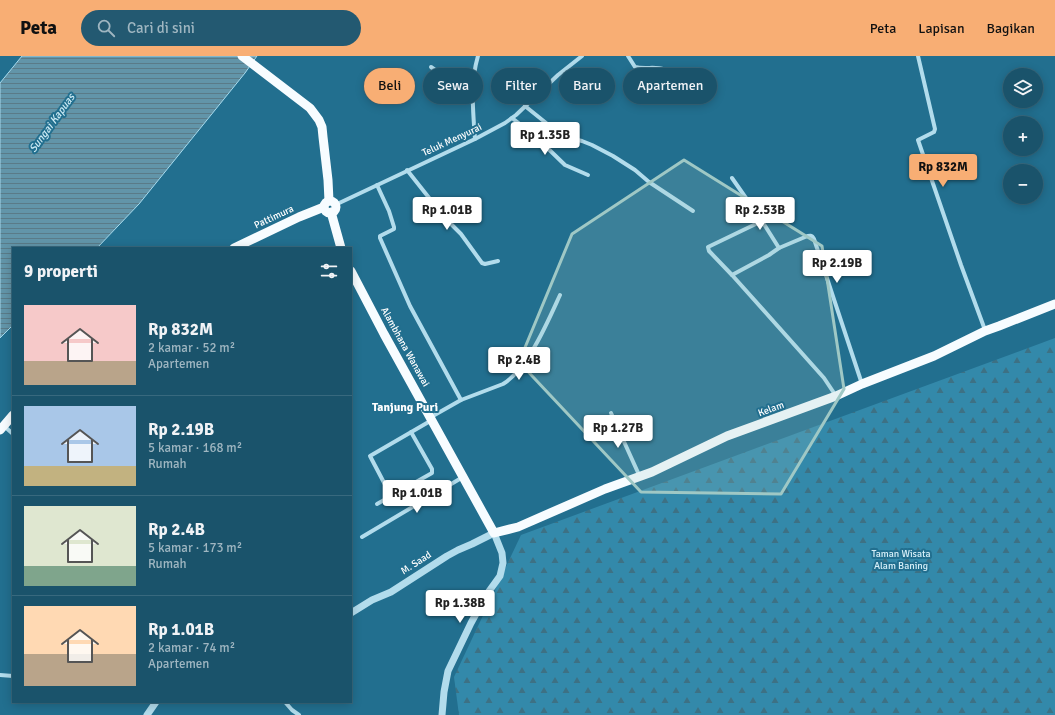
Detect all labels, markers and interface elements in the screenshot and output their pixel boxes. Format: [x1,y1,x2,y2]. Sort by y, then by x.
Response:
search box [81,10,361,46]
text: Peta [20,16,57,40]
icon: search [95,17,117,39]
text: Cari di sini [127,19,195,37]
text: Peta [870,20,896,37]
text: Lapisan [918,20,965,37]
text: Bagikan [987,20,1035,37]
chip: Beli [364,68,415,104]
chip: Sewa [423,68,483,104]
chip: Filter [491,68,551,104]
chip: Baru [559,68,615,104]
chip: Apartemen [623,68,717,104]
map controls [1003,68,1043,204]
button: layers [1003,68,1043,108]
water label: Sungai Kapuas [26,90,78,155]
button: + [1003,116,1043,156]
street label: Teluk Menyurai [420,121,484,159]
pin: Rp 1.35B [504,122,586,156]
text: Rp 1.35B [520,127,570,143]
pin: Rp 832M [906,154,980,188]
text: Rp 832M [918,159,968,175]
button: − [1003,164,1043,204]
pin: Rp 1.01B [406,197,488,231]
pin: Rp 2.53B [719,197,801,231]
text: Rp 1.01B [422,202,472,218]
text: Rp 2.53B [735,202,785,218]
street label: Pattimura [252,203,296,231]
pin: Rp 2.19B [796,250,878,284]
text: Rp 2.19B [812,255,862,271]
icon: filters [318,260,340,282]
text: 9 properti [24,261,98,282]
street label: Alambhana Wanawai [378,305,432,389]
text: Rp 832M [148,319,213,340]
icon: home [56,321,104,369]
text: 2 kamar · 52 m² [148,340,235,356]
pin: Rp 2.4B [482,347,556,381]
text: Rp 2.4B [497,352,541,368]
text: Apartemen [148,356,209,372]
street label: Kelam [756,399,786,419]
district label: Tanjung Puri [372,400,438,415]
pin: Rp 1.27B [577,415,659,449]
text: Rp 2.19B [148,419,214,440]
text: Rp 1.27B [593,420,643,436]
icon: home [56,422,104,470]
text: 5 kamar · 168 m² [148,440,242,456]
text: Rumah [148,456,187,472]
pin: Rp 1.01B [376,480,458,514]
text: Rp 1.01B [392,485,442,501]
text: Rp 2.4B [148,519,205,540]
icon: home [56,522,104,570]
text: 5 kamar · 173 m² [148,540,242,556]
park label: Taman Wisata Alam Baning [871,548,931,572]
street label: M. Saad [399,549,433,577]
text: Rumah [148,556,187,572]
pin: Rp 1.38B [419,590,501,624]
text: Rp 1.38B [435,595,485,611]
text: Rp 1.01B [148,619,214,640]
icon: home [56,622,104,670]
text: 2 kamar · 74 m² [148,640,235,656]
text: Apartemen [148,656,209,672]

